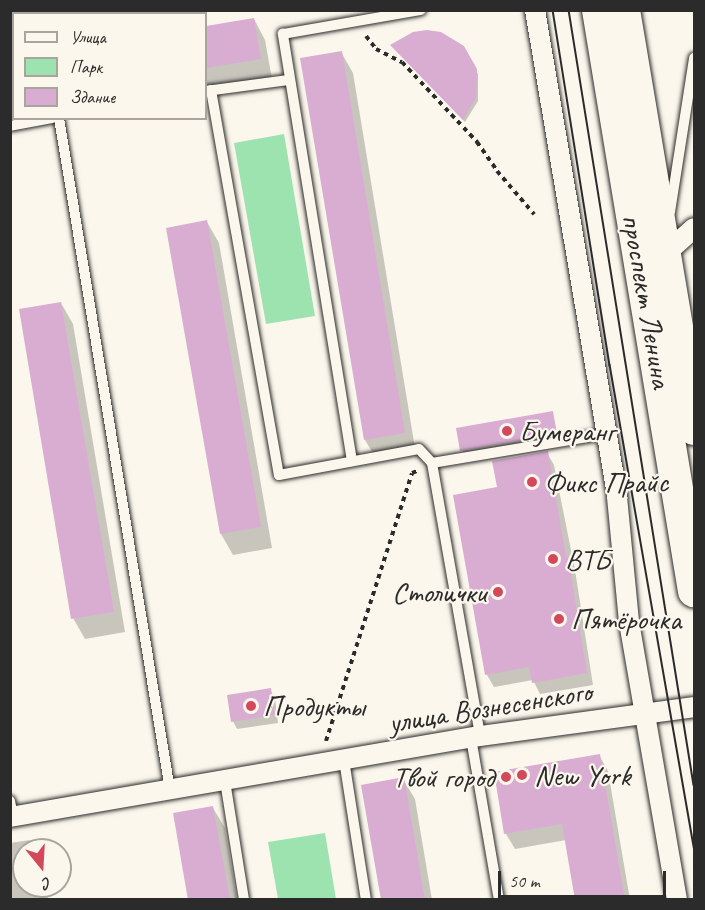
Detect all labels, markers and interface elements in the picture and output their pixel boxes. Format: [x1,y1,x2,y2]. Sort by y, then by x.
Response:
legend [12,12,207,120]
text: Улица [70,26,106,48]
text: Парк [70,56,102,78]
text: Здание [70,86,115,108]
street label: проспект Ленина [614,210,680,392]
place label: Бумеранг [519,413,614,449]
marker: Бумеранг [500,424,514,438]
place label: Фикс Прайс [544,464,669,500]
marker: Фикс Прайс [525,475,539,489]
place label: ВТБ [565,541,610,577]
marker: ВТБ [546,552,560,566]
place label: Столички [392,574,486,610]
marker: Столички [491,585,505,599]
place label: Пятёрочка [571,601,681,637]
marker: Пятёрочка [552,612,566,626]
street label: улица Вознесенского [386,673,594,741]
place label: Продукты [263,688,365,724]
marker: Продукты [244,699,258,713]
place label: New York [534,757,630,793]
place label: Твой город [393,759,494,795]
marker: New York [515,768,529,782]
marker: Твой город [499,770,513,784]
north arrow [12,838,72,898]
scale bar [501,859,669,897]
text: 50 m [509,870,540,892]
text: С [40,872,54,894]

